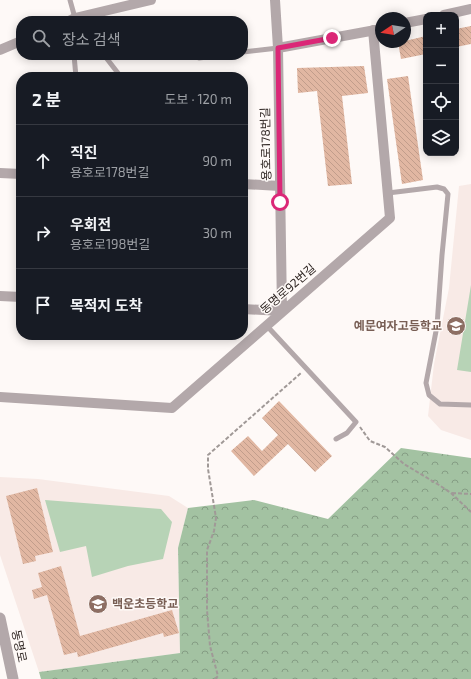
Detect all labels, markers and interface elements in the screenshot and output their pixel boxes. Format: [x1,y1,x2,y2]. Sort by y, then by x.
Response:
north arrow [375,12,411,48]
map controls [423,12,459,156]
button: + [423,12,459,48]
search box [16,16,248,60]
icon: search [30,27,52,49]
route end [323,29,341,47]
text: 장소 검색 [62,30,121,48]
button: − [423,48,459,84]
button: locate [423,84,459,120]
text: 2 분 [32,89,61,109]
text: 도보 · 120 m [165,91,232,107]
street label: 용호로178번길 [257,107,273,181]
button: layers [423,120,459,156]
text: 직진 [70,143,98,161]
icon: ahead [32,150,54,172]
text: 90 m [202,153,232,169]
text: 용호로178번길 [70,164,150,180]
route start [271,193,289,211]
text: 우회전 [70,215,111,233]
icon: right [32,222,54,244]
text: 30 m [203,225,232,241]
text: 용호로198번길 [70,236,150,252]
street label: 동명로92번길 [257,260,318,316]
icon: arrive [32,294,54,316]
text: 목적지 도착 [70,296,142,314]
school or university icon: 예문여자고등학교 [445,315,467,337]
place label: 예문여자고등학교 [354,318,442,332]
school or university icon: 백운초등학교 [87,593,109,615]
place label: 백운초등학교 [112,596,178,610]
street label: 동명로 [10,628,30,663]

